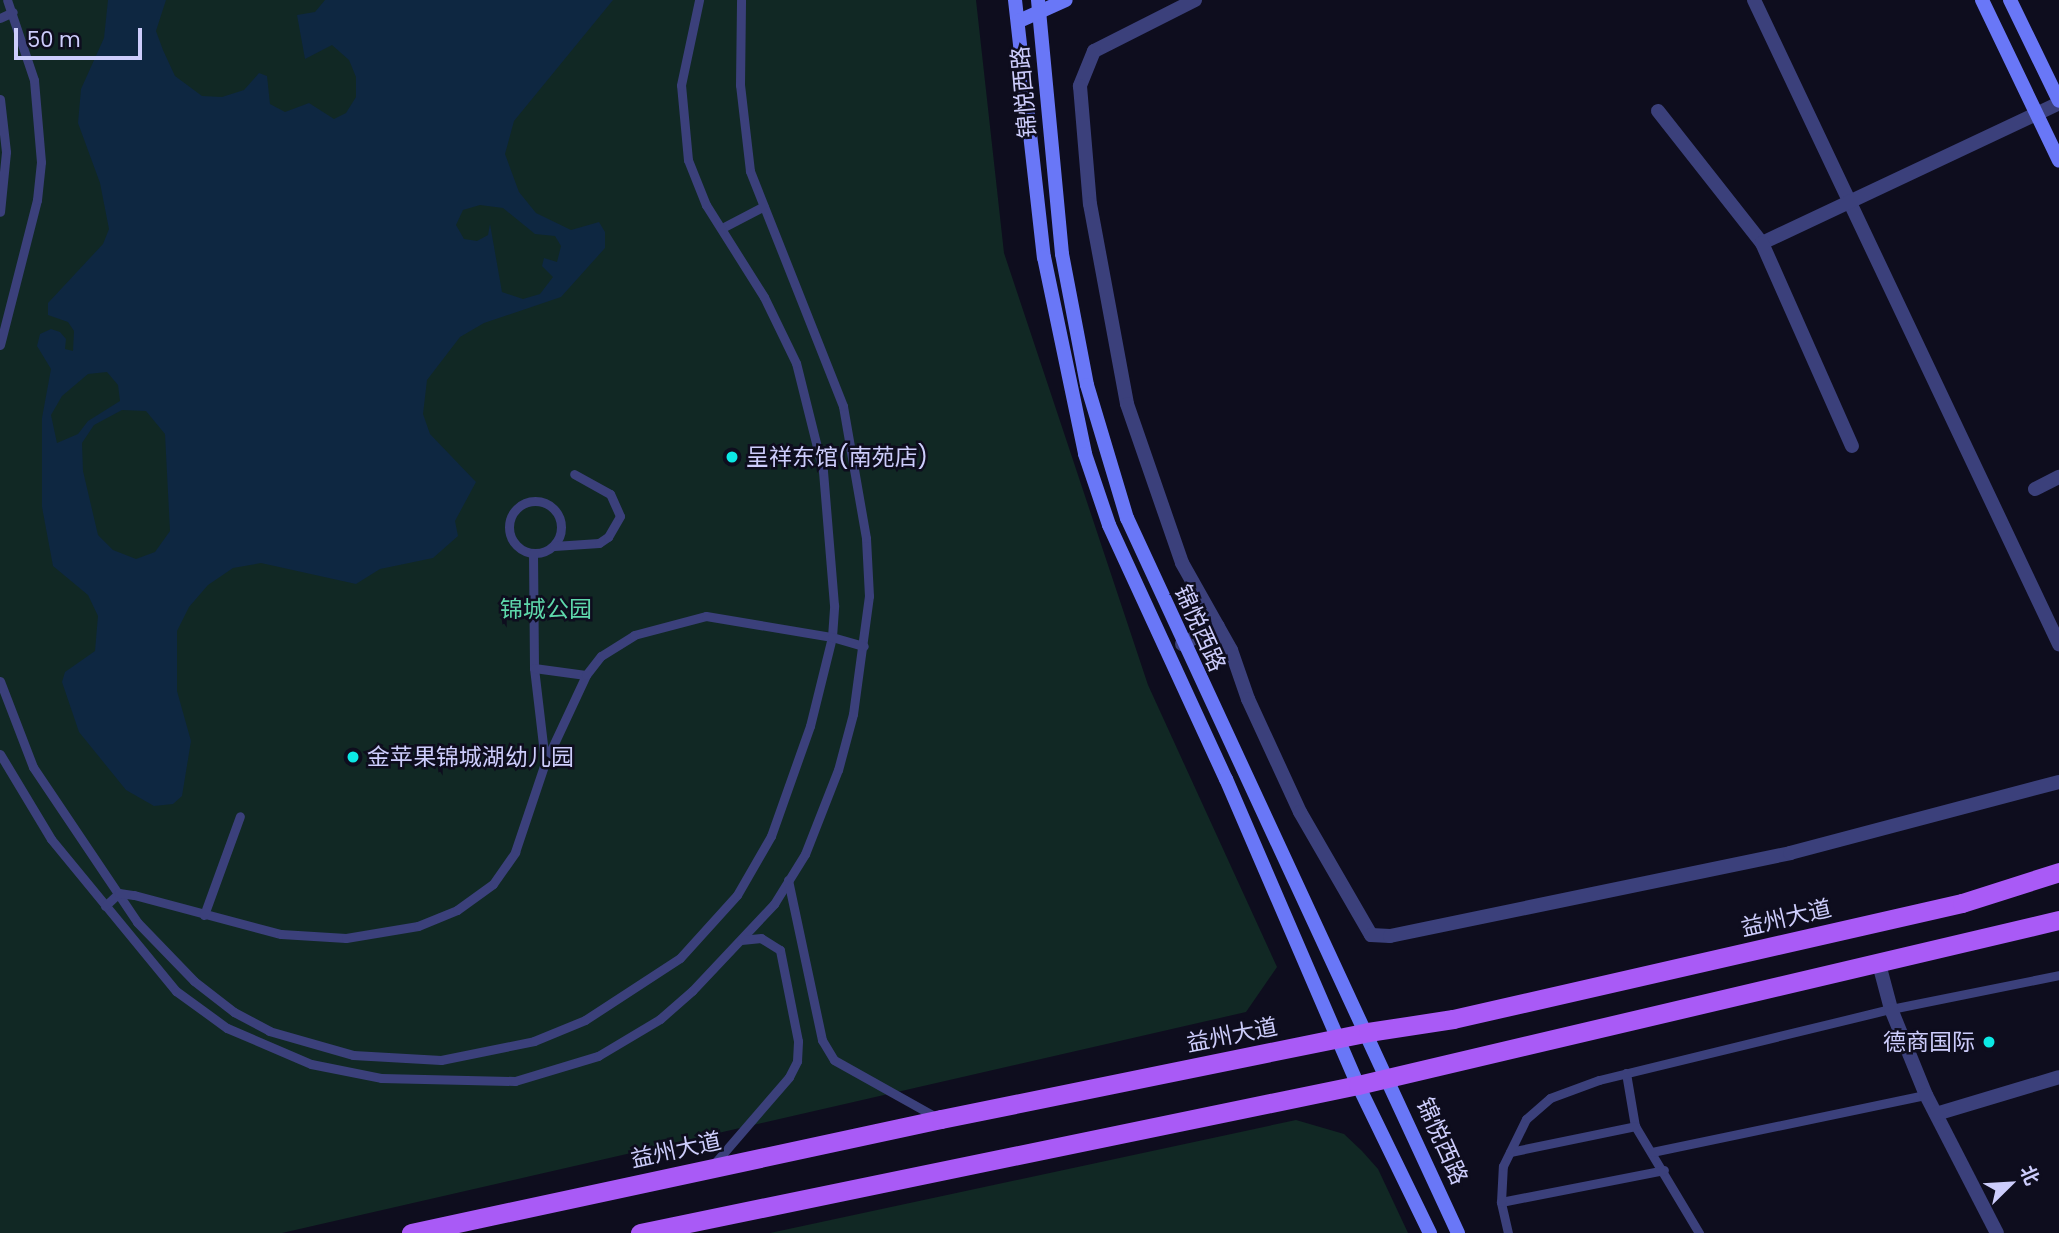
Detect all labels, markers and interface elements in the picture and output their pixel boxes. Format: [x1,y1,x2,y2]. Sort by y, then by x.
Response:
scale bar [18,14,145,58]
text: 50 m [27,25,81,54]
street label: 锦悦西路 [1006,45,1042,139]
place label: 呈祥东馆(南苑店) [746,443,928,471]
marker: 呈祥东馆(南苑店) [724,449,740,465]
street label: 锦悦西路 [1169,580,1231,676]
park label: 锦城公园 [500,595,592,623]
place label: 金苹果锦城湖幼儿园 [367,743,574,771]
marker: 金苹果锦城湖幼儿园 [345,749,361,765]
street label: 益州大道 [1738,894,1834,942]
street label: 益州大道 [1184,1013,1280,1057]
place label: 德商国际 [1883,1028,1975,1056]
marker: 德商国际 [1981,1034,1997,1050]
street label: 锦悦西路 [1411,1093,1473,1189]
street label: 益州大道 [628,1127,724,1173]
north arrow [1975,1149,2045,1219]
text: 北 [2013,1161,2046,1189]

